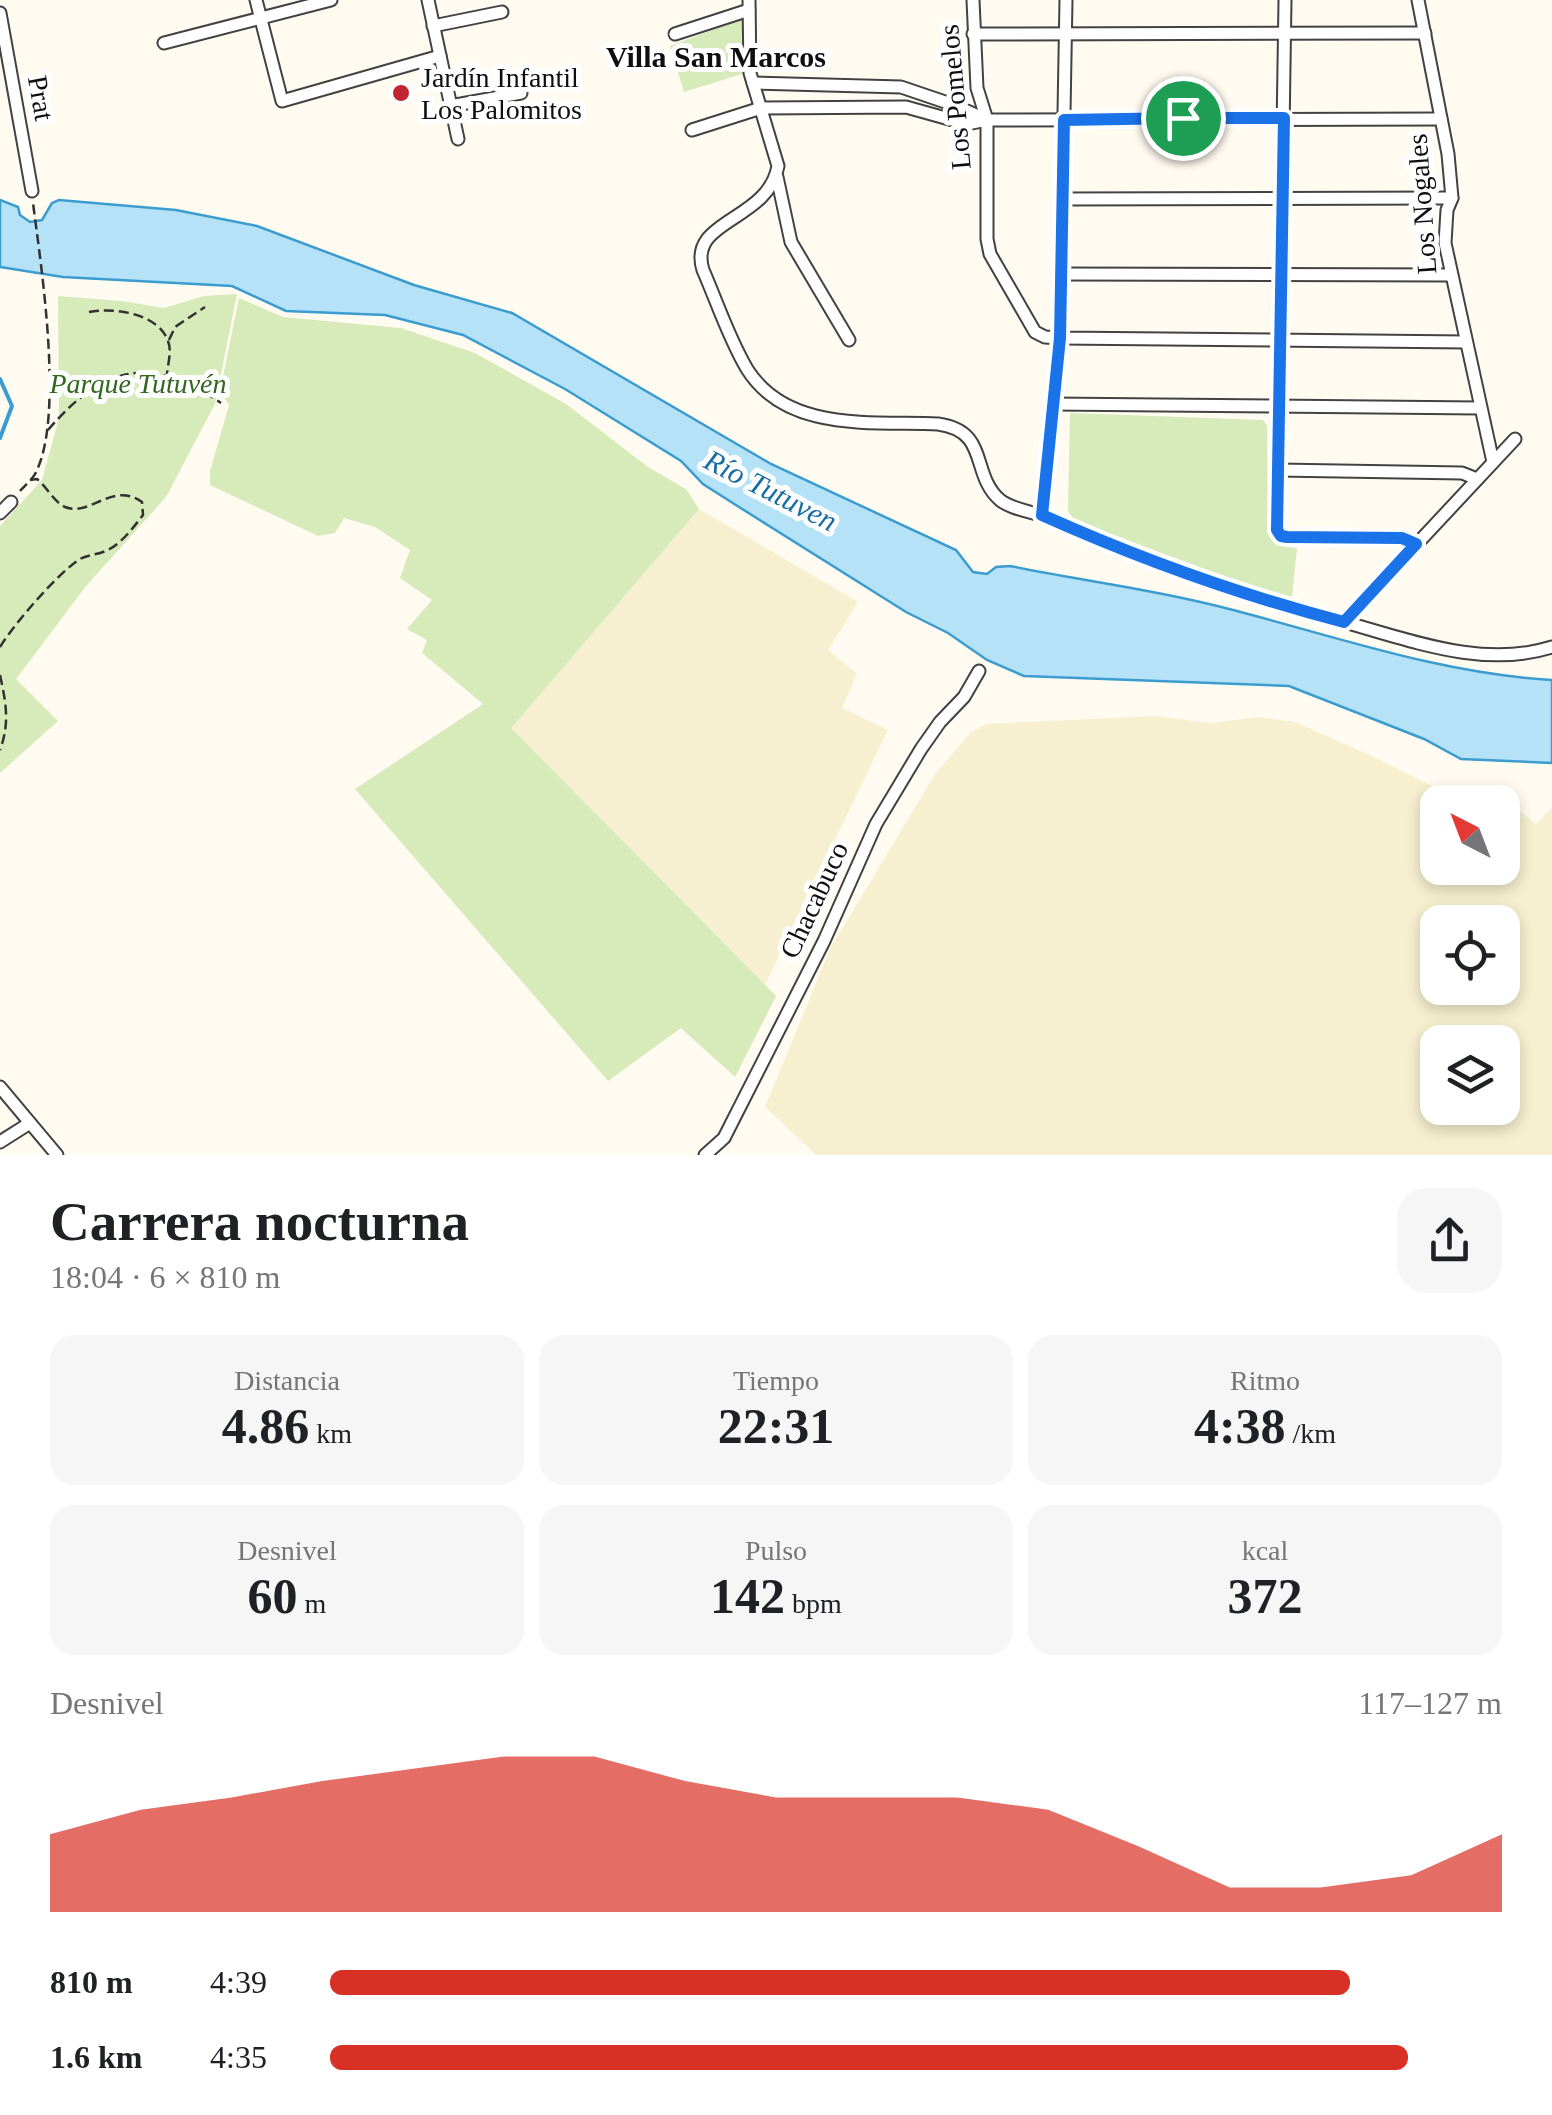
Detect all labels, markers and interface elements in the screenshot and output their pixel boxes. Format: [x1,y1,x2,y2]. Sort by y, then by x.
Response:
street label: Los Pomelos [933,23,977,171]
district label: Villa San Marcos [606,40,826,73]
place label: Jardín Infantil Los Palomitos [421,62,582,125]
street label: Prat [22,73,60,123]
pin [1141,76,1226,161]
marker: Jardín Infantil Los Palomitos [390,82,412,104]
icon: arrive [1156,91,1211,146]
street label: Los Nogales [1402,133,1442,275]
park label: Parque Tutuvén [48,368,227,399]
water label: Río Tutuven [698,442,843,537]
north arrow [1420,785,1520,885]
map controls [1420,785,1520,1125]
street label: Chacabuco [774,837,854,963]
button: locate [1420,905,1520,1005]
button: layers [1420,1025,1520,1125]
button: share [1397,1188,1502,1293]
text: Carrera nocturna [50,1191,469,1252]
text: 18:04 · 6 × 810 m [50,1259,280,1295]
text: Distancia [234,1365,340,1396]
text: Tiempo [733,1365,819,1396]
text: Ritmo [1230,1365,1300,1396]
text: 4.86 [222,1398,309,1454]
text: 22:31 [718,1398,834,1454]
text: 4:38 [1194,1398,1286,1454]
text: km [309,1418,352,1449]
text: /km [1286,1418,1336,1449]
text: Desnivel [237,1535,337,1566]
text: Pulso [745,1535,807,1566]
text: kcal [1242,1535,1288,1566]
text: 60 [248,1568,298,1624]
text: 142 [710,1568,785,1624]
text: 372 [1228,1568,1303,1624]
text: m [298,1588,326,1619]
text: bpm [785,1588,842,1619]
text: Desnivel [50,1685,164,1721]
text: 117–127 m [1358,1685,1502,1721]
text: 810 m [50,1964,133,2000]
text: 4:39 [210,1964,267,2000]
text: 1.6 km [50,2039,142,2075]
text: 4:35 [210,2039,267,2075]

